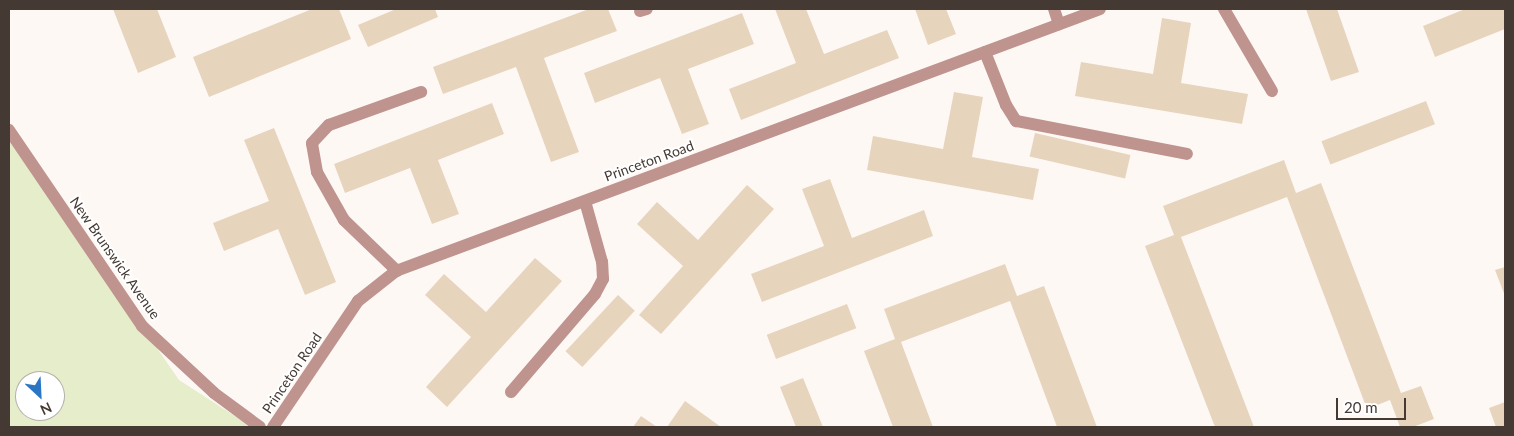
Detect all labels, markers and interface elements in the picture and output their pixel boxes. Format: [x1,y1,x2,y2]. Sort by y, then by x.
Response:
street label: Princeton Road [602,137,696,185]
street label: New Brunswick Avenue [66,193,164,323]
street label: Princeton Road [259,329,325,417]
north arrow [15,371,65,421]
scale bar [1339,388,1409,420]
text: 20 m [1344,398,1378,416]
text: N [38,399,55,419]

